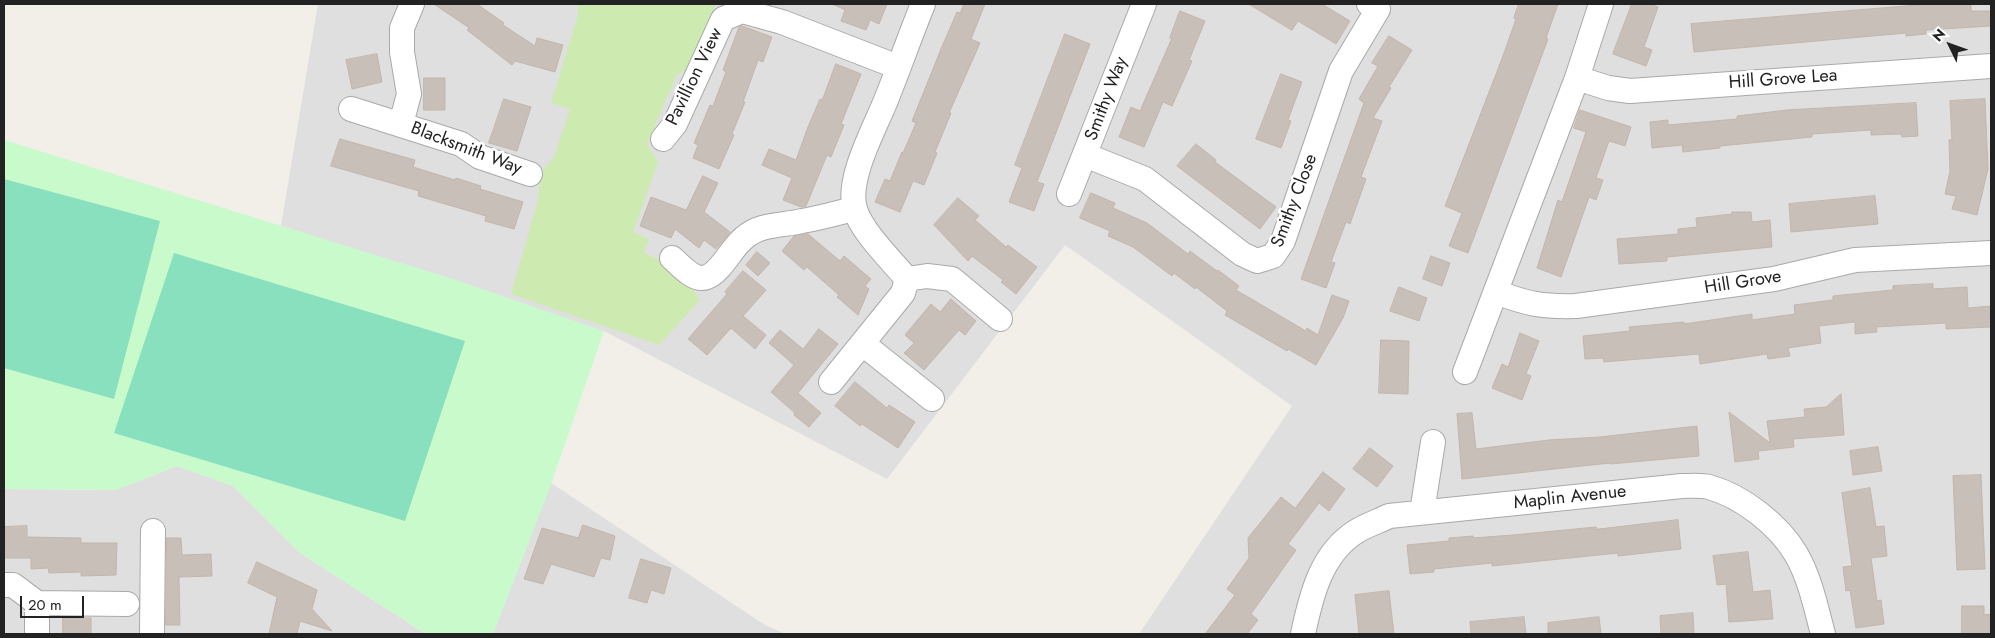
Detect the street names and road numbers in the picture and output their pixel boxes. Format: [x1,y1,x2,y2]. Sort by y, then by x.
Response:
street label: Pavillion View [662,25,728,129]
street label: Smithy Way [1081,54,1133,144]
street label: Hill Grove Lea [1728,65,1838,95]
street label: Blacksmith Way [408,118,524,180]
street label: Smithy Close [1267,151,1323,251]
street label: Hill Grove [1703,266,1783,300]
street label: Maplin Avenue [1513,481,1627,515]

